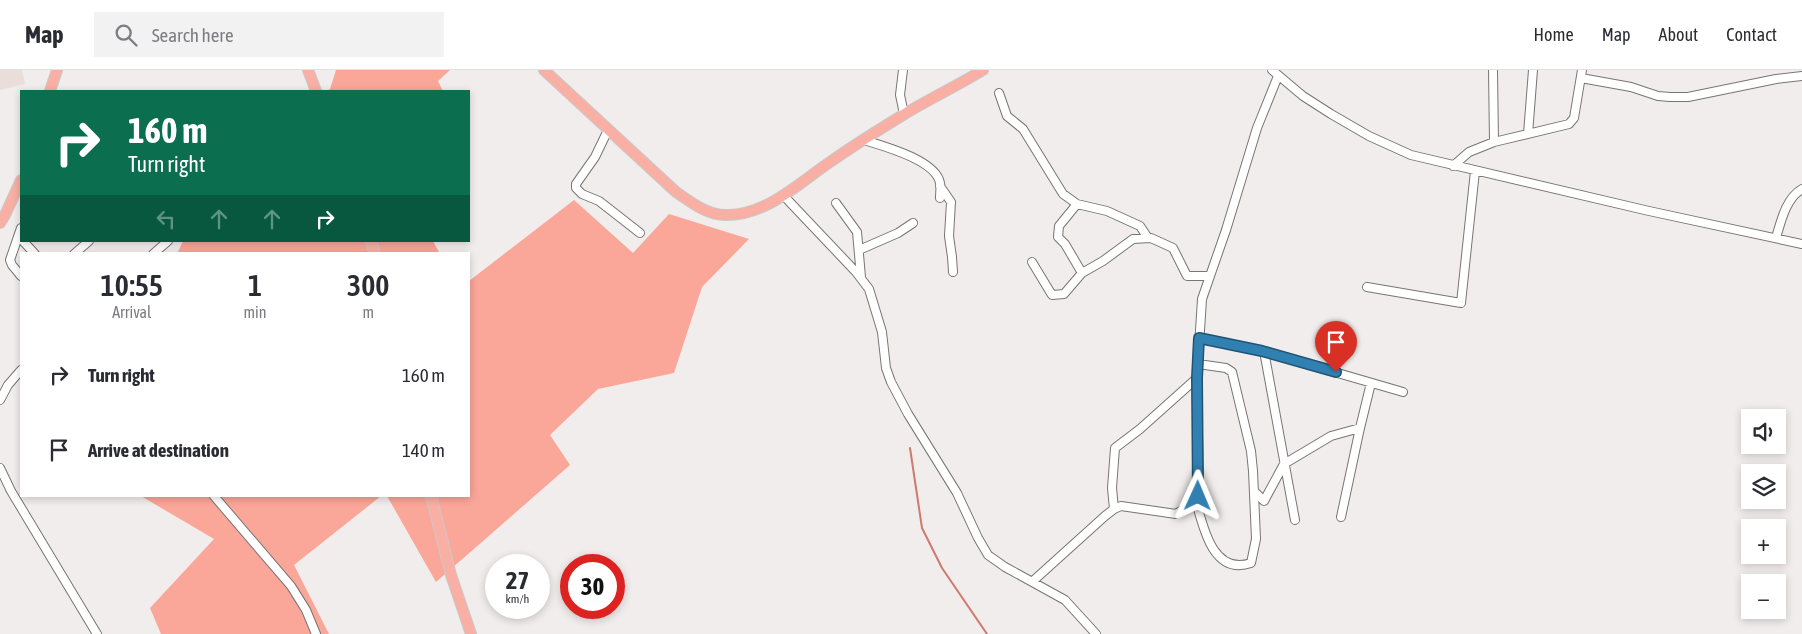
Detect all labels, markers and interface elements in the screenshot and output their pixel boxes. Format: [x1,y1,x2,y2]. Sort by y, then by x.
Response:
search box [94,12,444,57]
text: Map [25,21,64,48]
icon: search [112,21,140,49]
text: Search here [152,24,234,46]
text: Home [1534,24,1574,45]
text: Map [1602,24,1631,45]
text: About [1659,24,1698,45]
text: Contact [1726,24,1777,45]
icon: right [45,110,110,175]
text: 160 m [128,110,207,150]
text: Turn right [128,151,205,177]
icon: left [152,205,180,233]
icon: ahead [205,205,233,233]
icon: ahead [258,205,286,233]
icon: right [311,205,339,233]
text: 10:55 [101,268,163,302]
text: 1 [248,268,262,302]
text: 300 [347,268,389,302]
text: Arrival [112,303,151,321]
text: min [244,303,267,321]
text: m [362,303,374,321]
pin [1315,321,1357,372]
icon: arrive [1322,328,1350,356]
icon: right [45,361,73,389]
text: Turn right [88,364,155,386]
text: 160 m [402,364,445,386]
map controls [1741,409,1786,619]
button: sound [1741,409,1786,454]
icon: arrive [45,436,73,464]
text: Arrive at destination [88,439,229,461]
text: 140 m [402,439,445,461]
button: layers [1741,464,1786,509]
position arrow [1171,469,1223,521]
button: + [1741,519,1786,564]
speed limit sign: 30 [560,554,625,619]
text: 27 [506,566,529,594]
button: − [1741,574,1786,619]
text: km/h [506,592,529,606]

